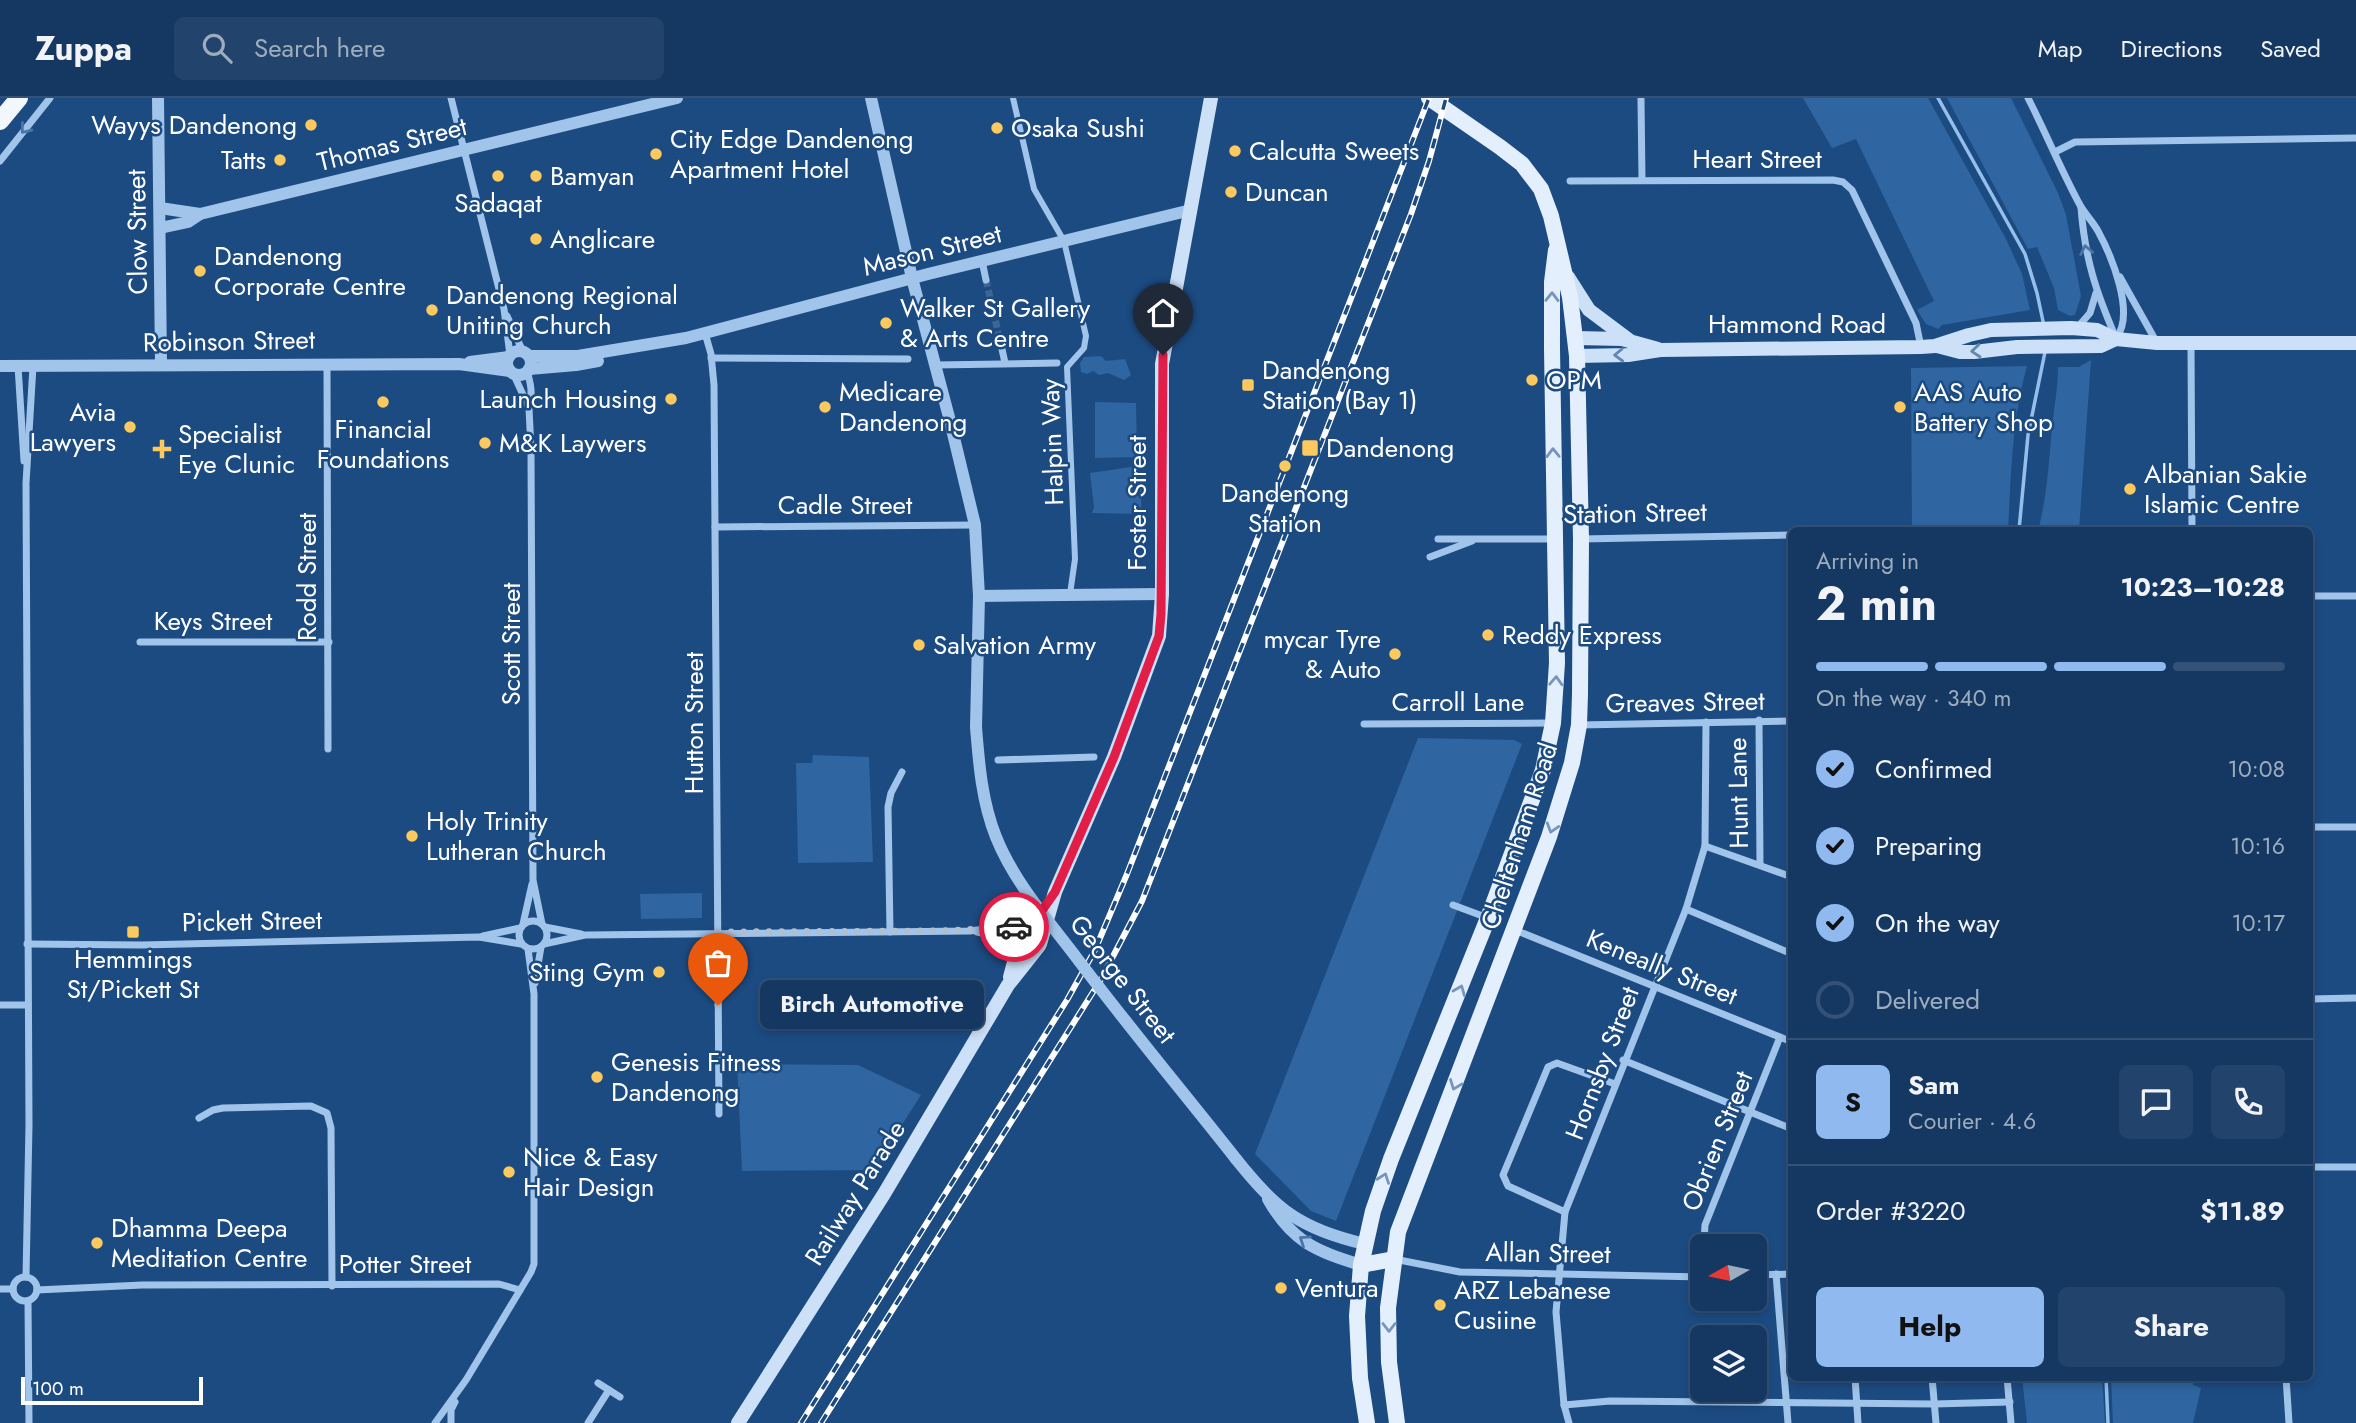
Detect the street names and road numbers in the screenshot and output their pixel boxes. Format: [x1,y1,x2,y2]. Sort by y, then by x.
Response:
street label: Thomas Street [313,107,472,181]
street label: Heart Street [1692,140,1822,178]
street label: Clow Street [117,168,157,295]
street label: Mason Street [859,214,1006,286]
street label: Hammond Road [1708,305,1886,343]
street label: Robinson Street [143,320,316,361]
street label: Halpin Way [1031,377,1073,506]
street label: Foster Street [1118,435,1156,571]
street label: Cadle Street [778,486,913,524]
street label: Station Street [1563,493,1708,533]
street label: Rodd Street [288,512,326,641]
street label: Scott Street [492,582,530,706]
street label: Keys Street [154,602,273,640]
street label: Hutton Street [675,651,713,794]
street label: Greaves Street [1605,682,1766,722]
street label: Carroll Lane [1392,683,1524,721]
street label: Hunt Lane [1718,737,1758,849]
street label: Cheltenham Road [1471,738,1567,934]
street label: Pickett Street [182,901,323,941]
street label: George Street [1061,907,1186,1052]
street label: Keneally Street [1581,919,1744,1015]
street label: Hornsby Street [1555,980,1649,1145]
street label: Obrien Street [1672,1065,1763,1217]
street label: Railway Parade [795,1113,915,1273]
street label: Allan Street [1485,1233,1612,1273]
street label: Potter Street [339,1245,472,1283]

